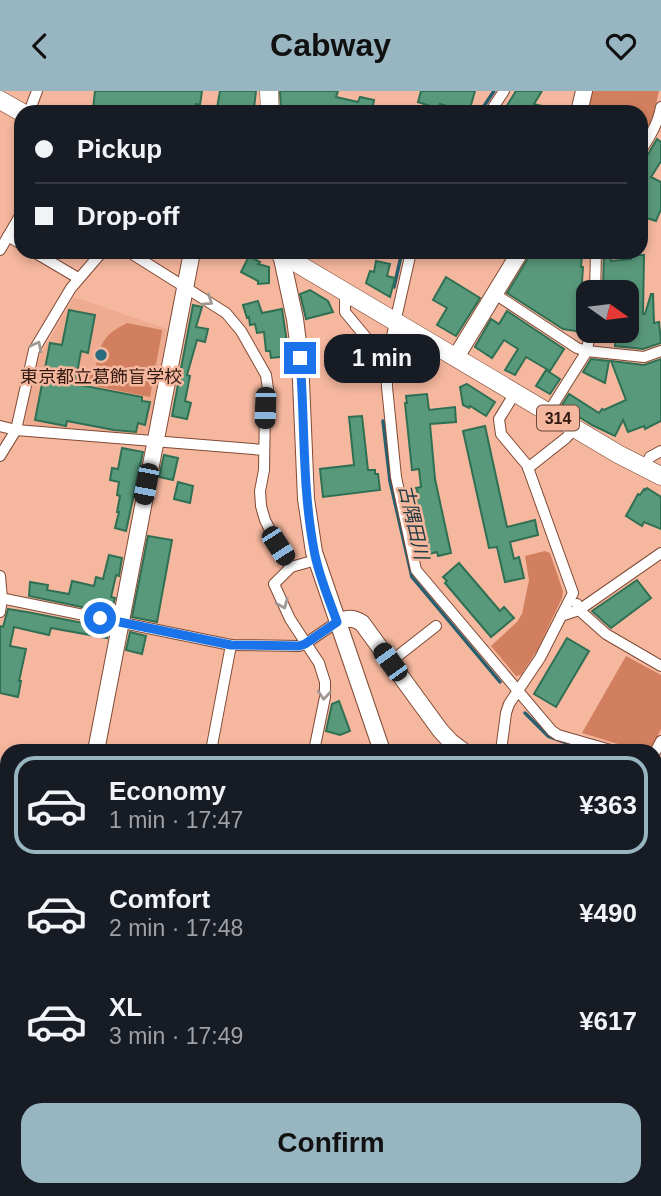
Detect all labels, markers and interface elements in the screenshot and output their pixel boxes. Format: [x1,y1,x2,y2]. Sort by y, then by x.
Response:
icon: back [21,27,59,65]
text: Cabway [270,27,391,63]
icon: heart [602,27,640,65]
text: Pickup [77,134,162,164]
text: Drop-off [77,201,180,231]
north arrow [576,280,639,343]
map controls [576,280,639,343]
one-way arrow [200,293,213,305]
callout: 1 min [324,334,440,383]
one-way arrow [28,341,42,353]
route end [284,342,316,374]
text: 1 min [352,345,412,371]
marker: 東京都立葛飾盲学校 [93,347,109,363]
place label: 東京都立葛飾盲学校 [20,367,182,387]
car [254,387,277,429]
road number: 314 [537,405,579,431]
car [132,461,161,507]
water label: 古隅田川 [395,483,433,563]
car [258,523,299,569]
one-way arrow [275,597,289,609]
route start [84,602,116,634]
car [370,639,411,685]
one-way arrow [317,690,332,701]
icon: car [25,774,88,837]
text: Economy [109,776,226,806]
text: ¥363 [579,790,637,820]
text: 1 min · 17:47 [109,807,243,833]
icon: car [25,882,88,945]
text: Comfort [109,884,210,914]
text: ¥490 [579,898,637,928]
text: 2 min · 17:48 [109,915,243,941]
icon: car [25,990,88,1053]
text: XL [109,992,142,1022]
text: ¥617 [579,1006,637,1036]
text: 3 min · 17:49 [109,1023,243,1049]
button: Confirm [21,1103,641,1183]

